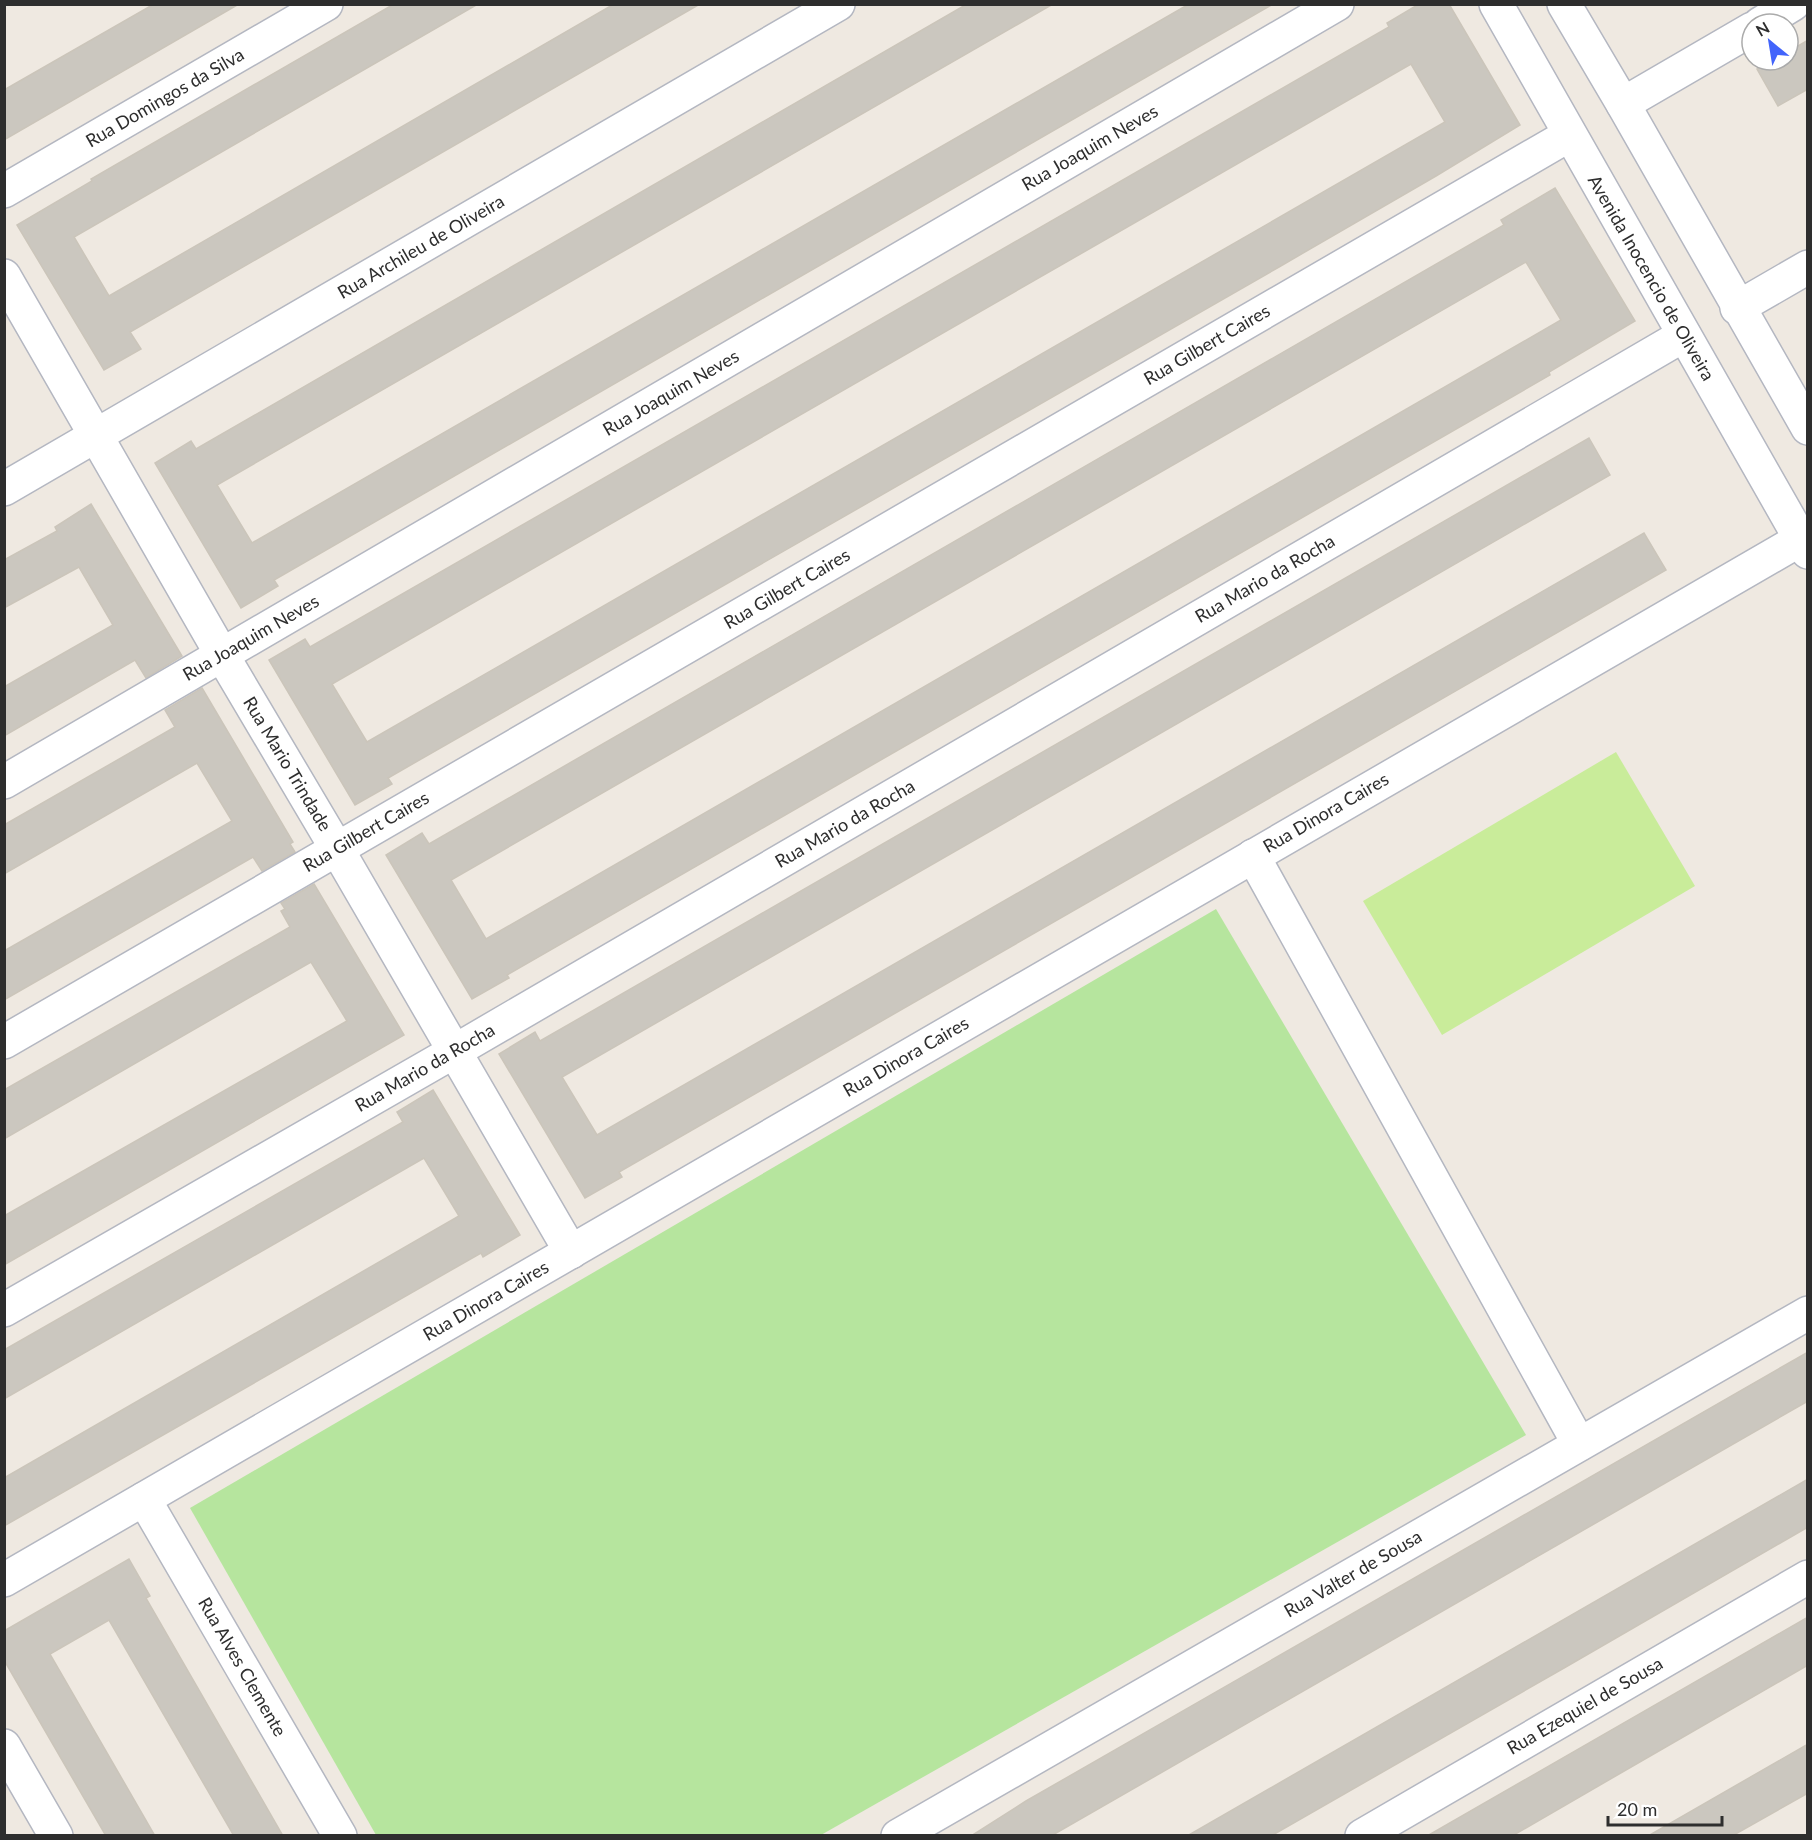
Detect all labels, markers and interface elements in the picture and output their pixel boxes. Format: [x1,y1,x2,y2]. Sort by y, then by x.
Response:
north arrow [1740,12,1800,72]
text: N [1752,17,1772,40]
street label: Rua Domingos da Silva [81,43,248,151]
street label: Rua Joaquim Neves [1018,99,1162,195]
street label: Avenida Inocencio de Oliveira [1584,171,1720,384]
street label: Rua Archileu de Oliveira [333,189,508,303]
street label: Rua Gilbert Caires [1139,299,1274,389]
street label: Rua Joaquim Neves [599,344,743,440]
street label: Rua Mario da Rocha [1191,529,1338,627]
street label: Rua Gilbert Caires [719,543,854,633]
street label: Rua Joaquim Neves [179,589,323,685]
street label: Rua Mario Trindade [239,692,337,835]
street label: Rua Dinora Caires [1259,767,1392,857]
street label: Rua Mario da Rocha [771,774,918,872]
street label: Rua Gilbert Caires [298,786,433,876]
street label: Rua Dinora Caires [839,1011,972,1101]
street label: Rua Mario da Rocha [351,1018,498,1116]
street label: Rua Dinora Caires [419,1255,552,1345]
street label: Rua Valter de Sousa [1280,1525,1425,1622]
street label: Rua Alves Clemente [194,1593,292,1740]
street label: Rua Ezequiel de Sousa [1503,1652,1666,1759]
scale bar [1608,1789,1722,1827]
text: 20 m [1617,1798,1657,1820]

